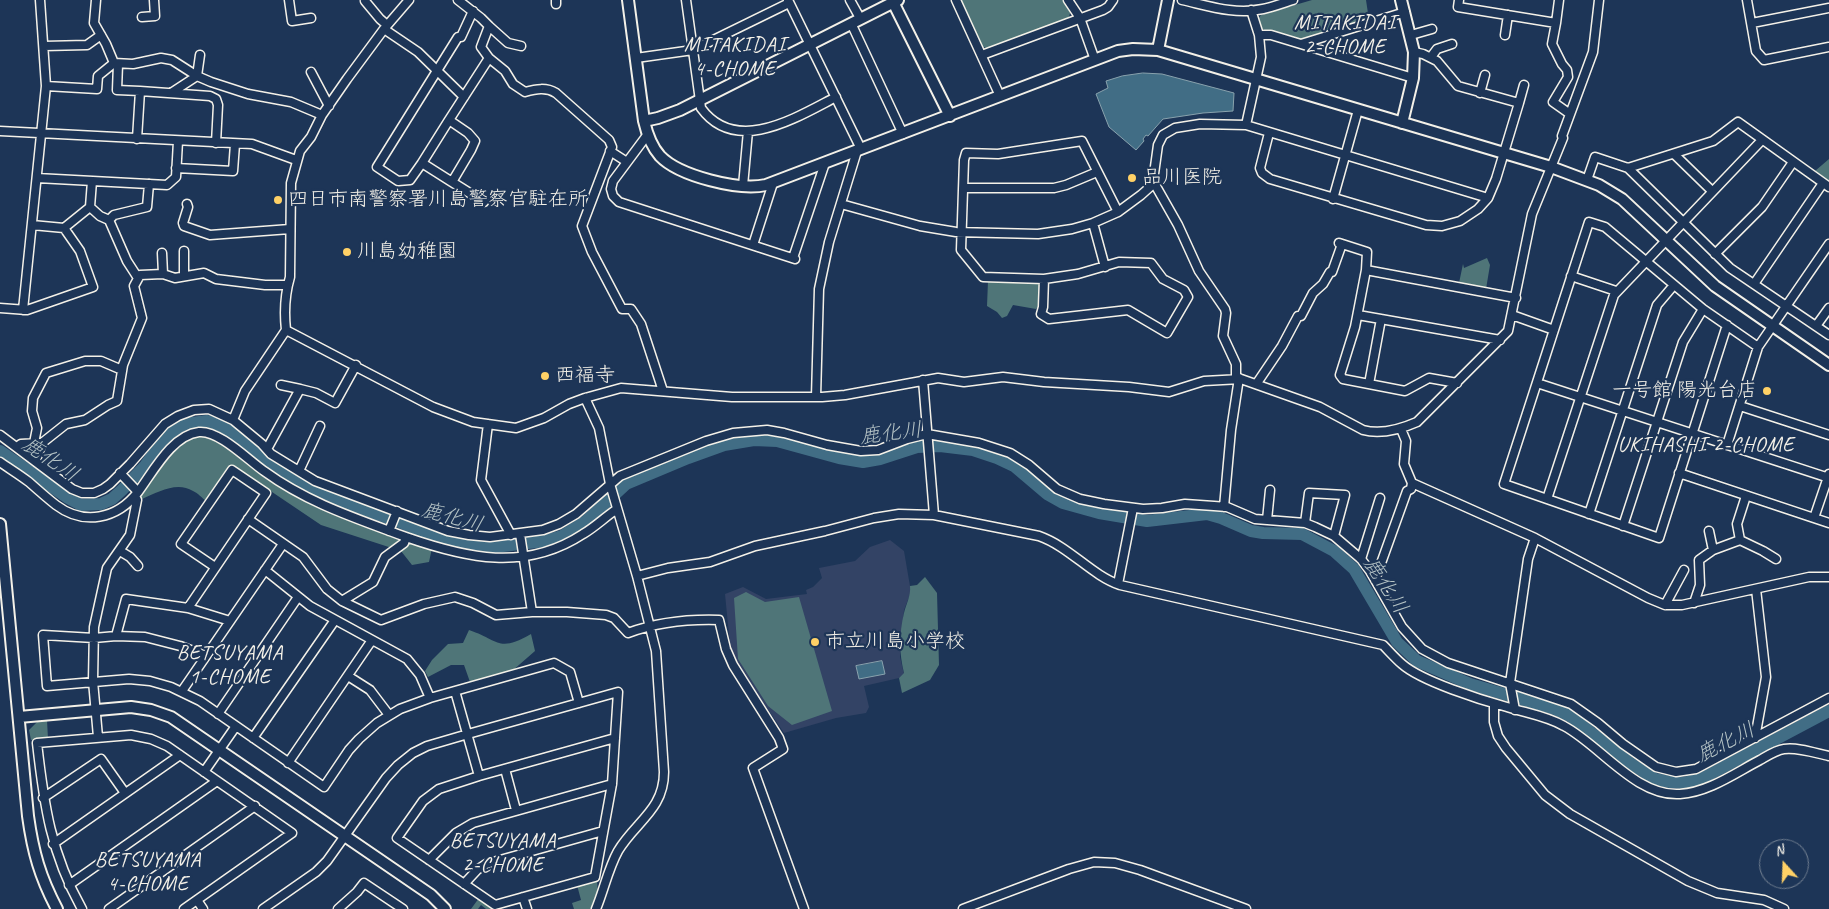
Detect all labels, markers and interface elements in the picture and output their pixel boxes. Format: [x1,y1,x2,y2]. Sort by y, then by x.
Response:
district label: MITAKIDAI 2-CHOME [1293,10,1397,60]
district label: MITAKIDAI 4-CHOME [683,32,787,82]
place label: 品川医院 [1142,166,1222,190]
marker: 品川医院 [1126,172,1138,184]
place label: 四日市南警察署川島警察官駐在所 [288,188,588,212]
marker: 四日市南警察署川島警察官駐在所 [272,194,284,206]
place label: 川島幼稚園 [357,240,457,264]
marker: 川島幼稚園 [341,246,353,258]
place label: 西福寺 [555,364,615,388]
marker: 西福寺 [539,370,551,382]
place label: 一号館 陽光台店 [1612,379,1757,403]
marker: 一号館 陽光台店 [1761,385,1773,397]
water label: 鹿化川 [858,418,924,450]
water label: 鹿化川 [17,432,83,488]
district label: UKIHASHI 2-CHOME [1616,432,1796,458]
water label: 鹿化川 [418,498,486,538]
water label: 鹿化川 [1357,553,1413,619]
place label: 市立川島小学校 [825,630,965,654]
marker: 市立川島小学校 [809,636,821,648]
district label: BETSUYAMA 1-CHOME [176,640,284,690]
water label: 鹿化川 [1692,717,1760,769]
district label: BETSUYAMA 2-CHOME [449,828,557,878]
north arrow [1759,839,1809,889]
text: N [1772,841,1786,860]
district label: BETSUYAMA 4-CHOME [94,847,202,897]

